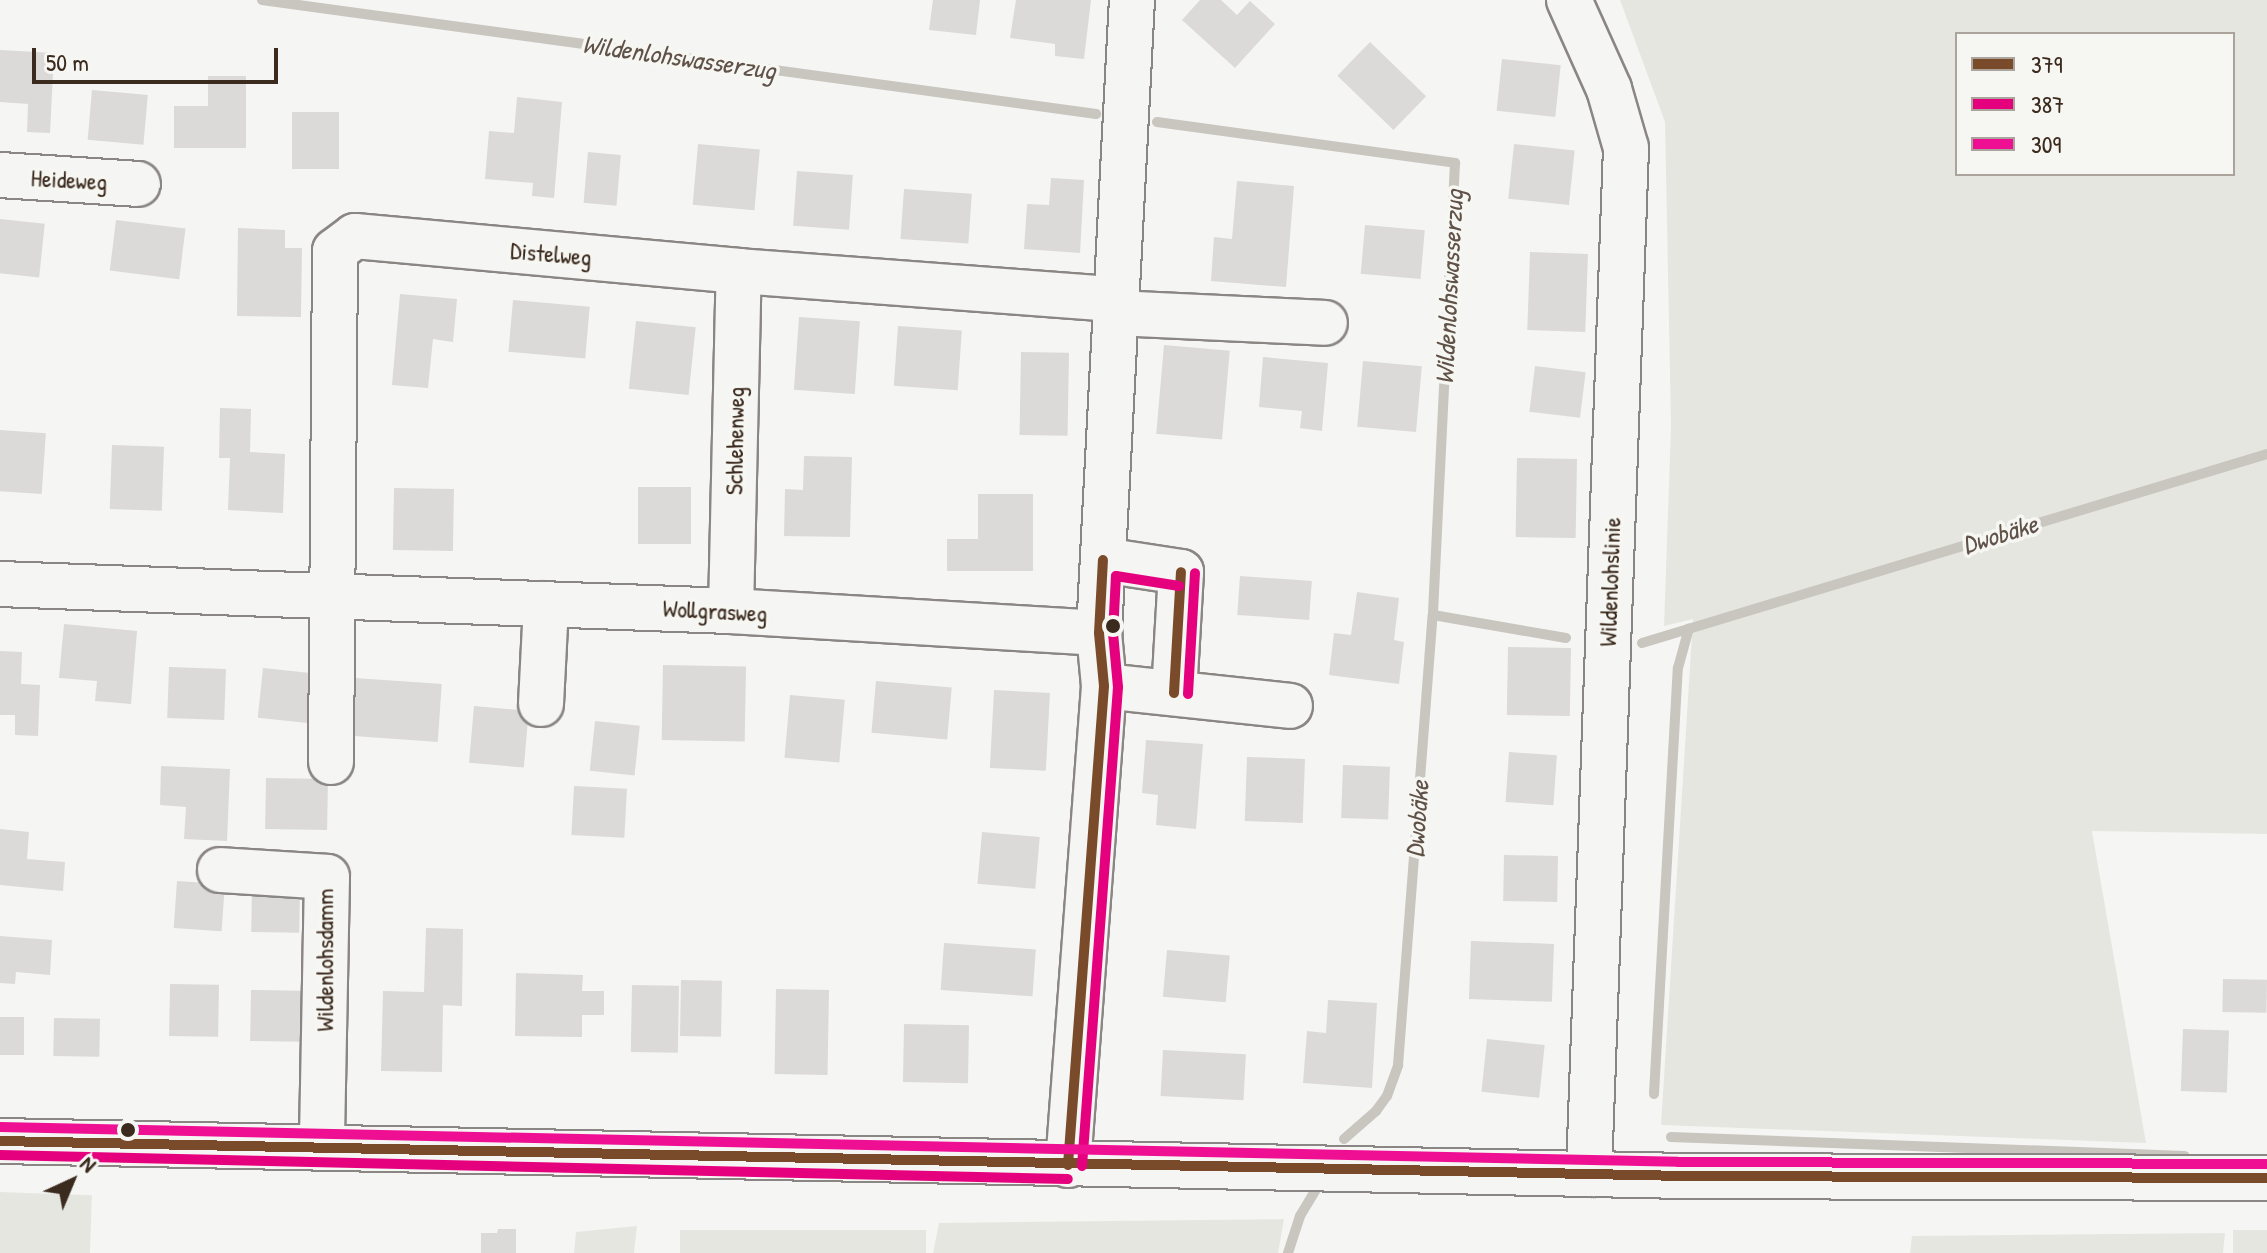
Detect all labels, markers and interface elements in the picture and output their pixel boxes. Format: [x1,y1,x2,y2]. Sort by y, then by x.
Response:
water label: Wildenlohswasserzug [580,28,778,86]
scale bar [36,32,282,82]
legend [1955,32,2235,176]
text: 50 m [46,46,89,78]
text: 379 [2031,48,2062,80]
text: 387 [2031,88,2064,120]
text: 309 [2031,128,2061,160]
street label: Heideweg [30,164,108,196]
water label: Wildenlohswasserzug [1428,189,1470,385]
street label: Distelweg [509,236,593,272]
street label: Schlehenweg [720,387,750,495]
water label: Dwobäke [1959,508,2041,560]
street label: Wildenlohslinie [1593,517,1627,647]
street label: Wollgrasweg [662,594,768,628]
unlabelled marker [1105,618,1121,634]
water label: Dwobäke [1399,780,1435,858]
street label: Wildenlohsdamm [311,888,339,1032]
unlabelled marker [120,1122,136,1138]
north arrow [32,1141,112,1221]
text: N [74,1149,103,1179]

